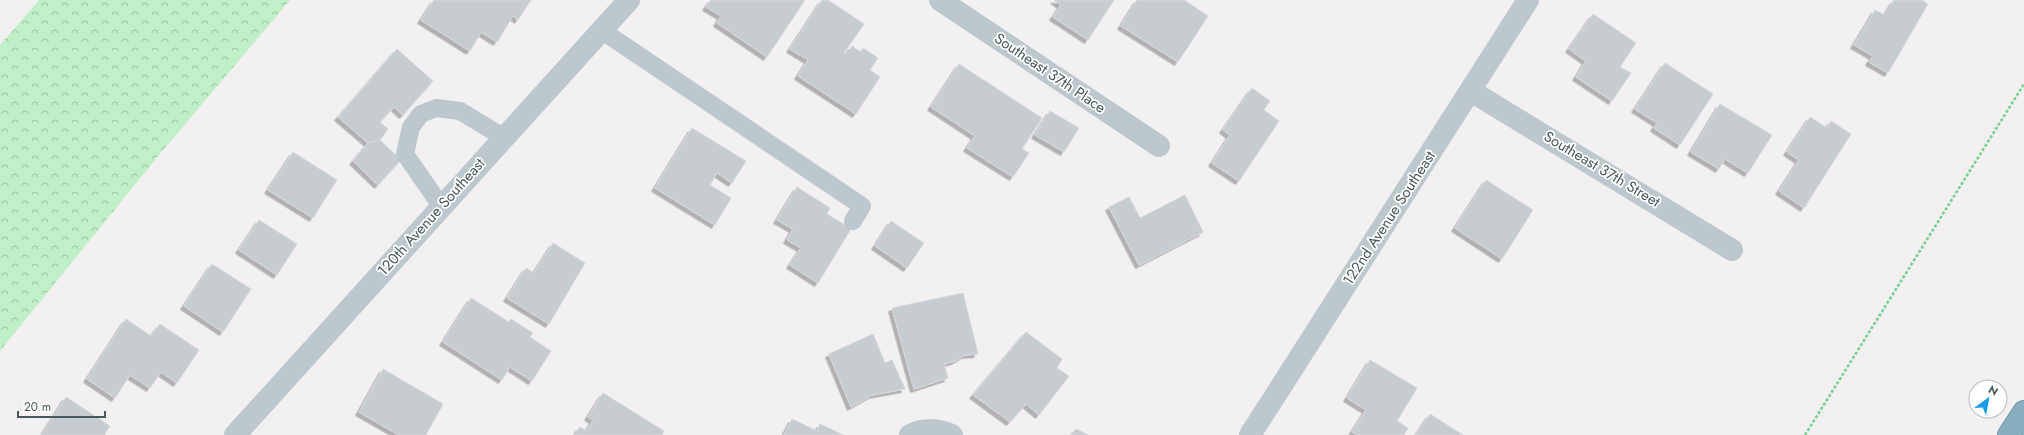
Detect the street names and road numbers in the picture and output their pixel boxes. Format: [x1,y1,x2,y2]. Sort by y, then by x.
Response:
street label: Southeast 37th Place [990,27,1110,119]
street label: Southeast 37th Street [1540,125,1665,213]
street label: 122nd Avenue Southeast [1337,146,1441,290]
street label: 120th Avenue Southeast [372,153,490,281]

